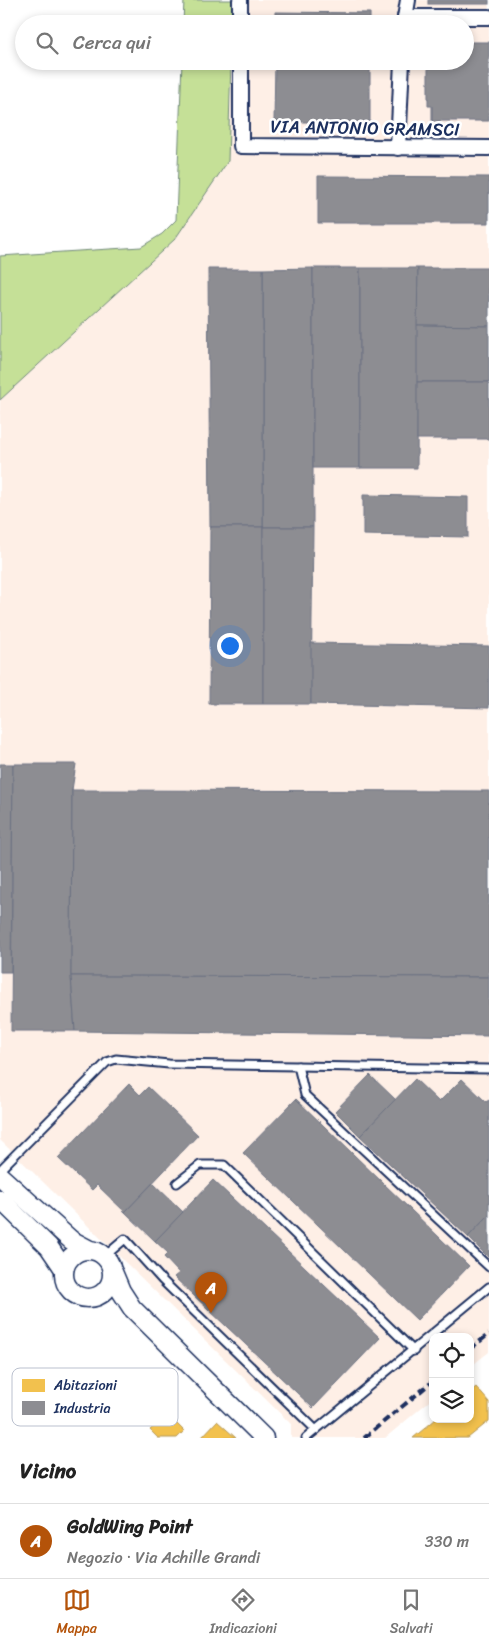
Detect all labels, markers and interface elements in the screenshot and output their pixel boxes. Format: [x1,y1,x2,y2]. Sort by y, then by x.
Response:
search box [15,15,474,70]
text: Cerca qui [73,26,151,59]
icon: search [33,29,61,57]
street label: VIA ANTONIO GRAMSCI [270,110,460,146]
your location [217,633,243,659]
pin: A [195,1272,227,1313]
map controls [429,1333,474,1423]
button: locate [429,1333,474,1378]
legend [12,1368,178,1426]
text: Abitazioni [53,1373,118,1398]
button: layers [429,1378,474,1423]
text: Industria [53,1396,110,1421]
text: Vicino [20,1452,76,1490]
text: GoldWing Point [67,1510,192,1543]
text: A [31,1527,41,1556]
text: 330 m [425,1527,469,1556]
text: Negozio · Via Achille Grandi [67,1543,260,1572]
tab: Mappa [56,1586,97,1641]
tab: Indicazioni [210,1586,277,1641]
tab: Salvati [390,1586,433,1641]

